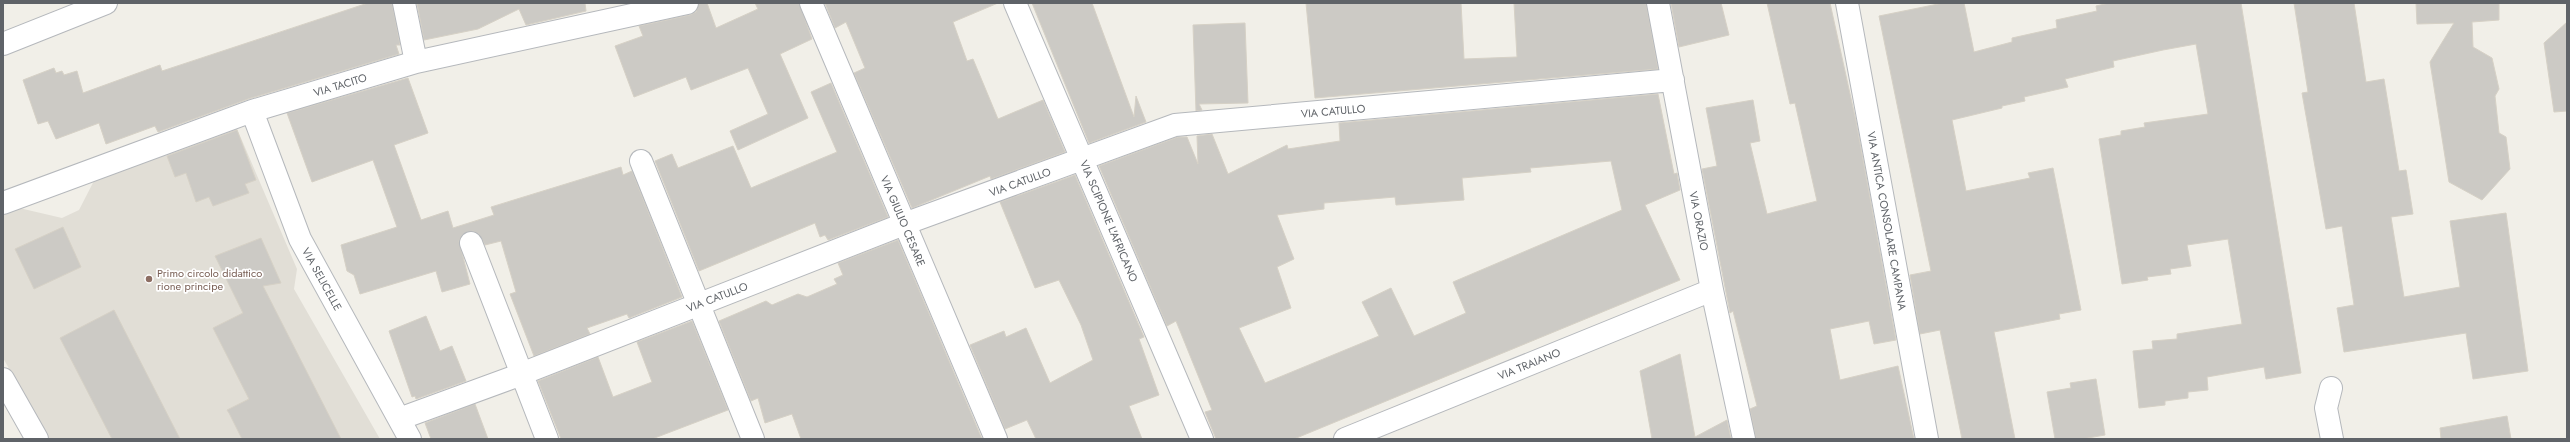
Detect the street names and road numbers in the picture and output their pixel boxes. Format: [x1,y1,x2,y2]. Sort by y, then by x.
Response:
street label: VIA TACITO [311,69,369,101]
street label: VIA CATULLO [1300,100,1366,122]
street label: VIA ANTICA CONSOLARE CAMPANA [1863,130,1911,312]
street label: VIA SCIPIONE L'AFRICANO [1076,158,1142,285]
street label: VIA CATULLO [987,163,1053,201]
street label: VIA GIULIO CESARE [877,173,929,269]
street label: VIA ORAZIO [1685,190,1713,252]
street label: VIA SELICELLE [298,245,346,313]
street label: VIA CATULLO [684,278,750,316]
street label: VIA TRAIANO [1495,344,1563,384]

